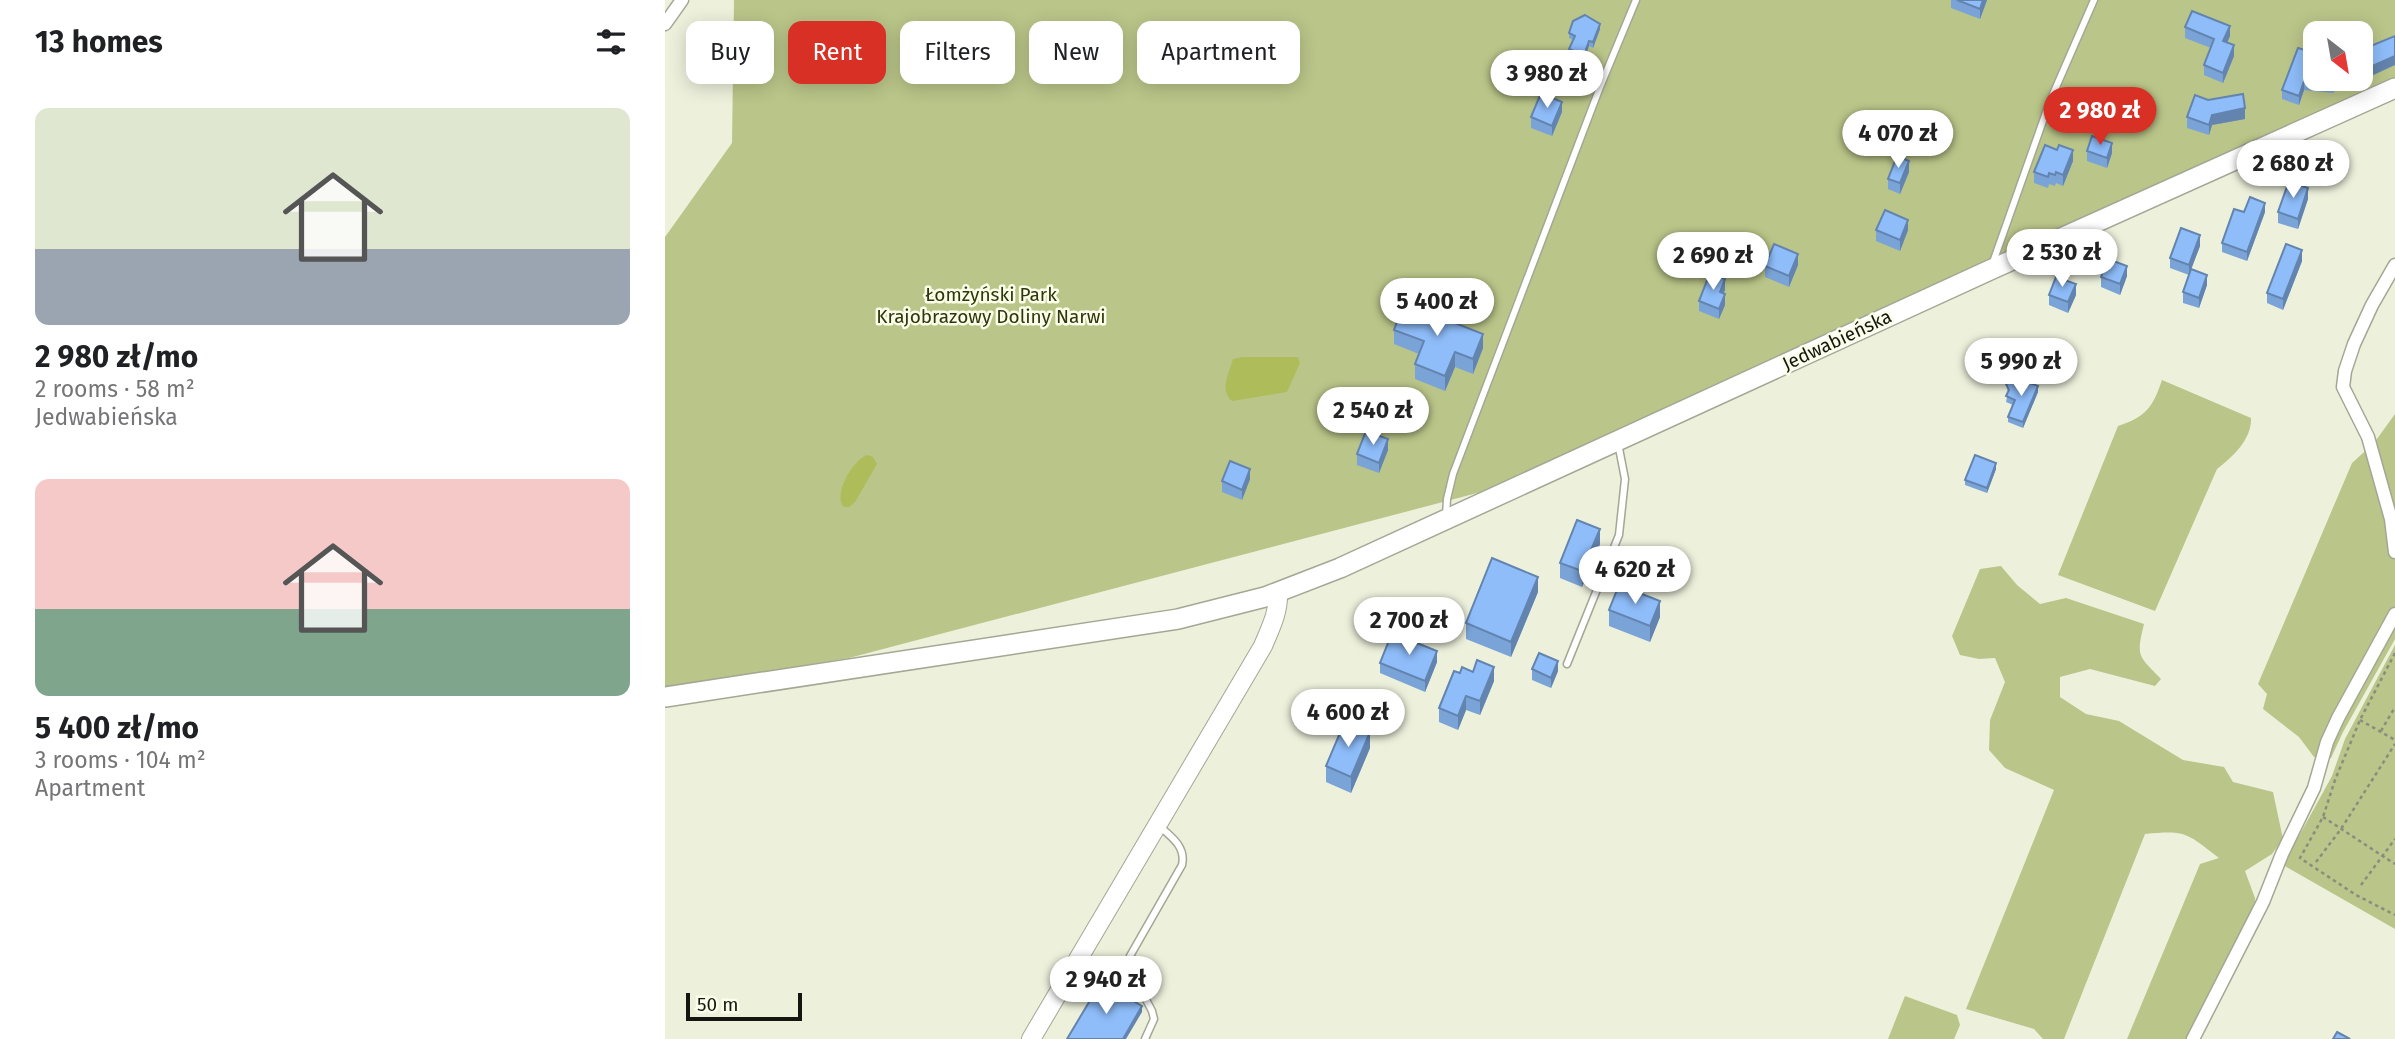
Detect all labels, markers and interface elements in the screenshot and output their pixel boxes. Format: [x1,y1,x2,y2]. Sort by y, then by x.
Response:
chip: Buy [686,21,774,84]
chip: Rent [788,21,886,84]
chip: Filters [900,21,1015,84]
chip: New [1029,21,1123,84]
chip: Apartment [1137,21,1300,84]
north arrow [2303,21,2373,91]
map controls [2303,21,2373,91]
icon: filters [592,23,630,61]
text: 13 homes [35,24,163,60]
pin: 3 980 zł [1475,50,1619,110]
text: 3 980 zł [1506,59,1588,87]
pin: 2 980 zł [2028,88,2172,147]
text: 2 980 zł [2060,96,2140,124]
pin: 4 070 zł [1826,110,1970,170]
text: 4 070 zł [1858,119,1938,147]
pin: 2 680 zł [2221,140,2365,200]
text: 2 680 zł [2252,149,2334,177]
icon: home [270,154,396,280]
pin: 2 530 zł [1990,230,2134,289]
pin: 2 690 zł [1641,232,1785,292]
text: 2 530 zł [2023,238,2101,266]
text: 2 690 zł [1673,241,1753,269]
pin: 5 400 zł [1365,278,1509,338]
park label: Łomżyński Park Krajobrazowy Doliny Narwi [876,283,1106,328]
text: 5 400 zł [1396,287,1478,315]
street label: Jedwabieńska [1779,305,1895,375]
pin: 5 990 zł [1949,338,2093,398]
text: 2 980 zł/mo [35,339,198,375]
text: 5 990 zł [1981,347,2061,375]
text: 2 rooms · 58 m² [35,375,195,403]
pin: 2 540 zł [1301,388,1445,447]
text: 2 540 zł [1333,396,1413,424]
text: Jedwabieńska [35,403,178,431]
icon: home [270,525,396,651]
pin: 4 620 zł [1563,546,1707,606]
text: 4 620 zł [1595,555,1675,583]
pin: 2 700 zł [1337,598,1481,657]
text: 2 700 zł [1370,606,1448,634]
pin: 4 600 zł [1276,690,1420,749]
text: 4 600 zł [1307,698,1389,726]
text: 5 400 zł/mo [35,710,199,746]
text: 3 rooms · 104 m² [35,746,206,774]
text: Apartment [35,774,145,802]
pin: 2 940 zł [1034,956,1178,1016]
text: 2 940 zł [1066,965,1146,993]
scale bar [686,990,801,1022]
text: 50 m [697,993,738,1016]

